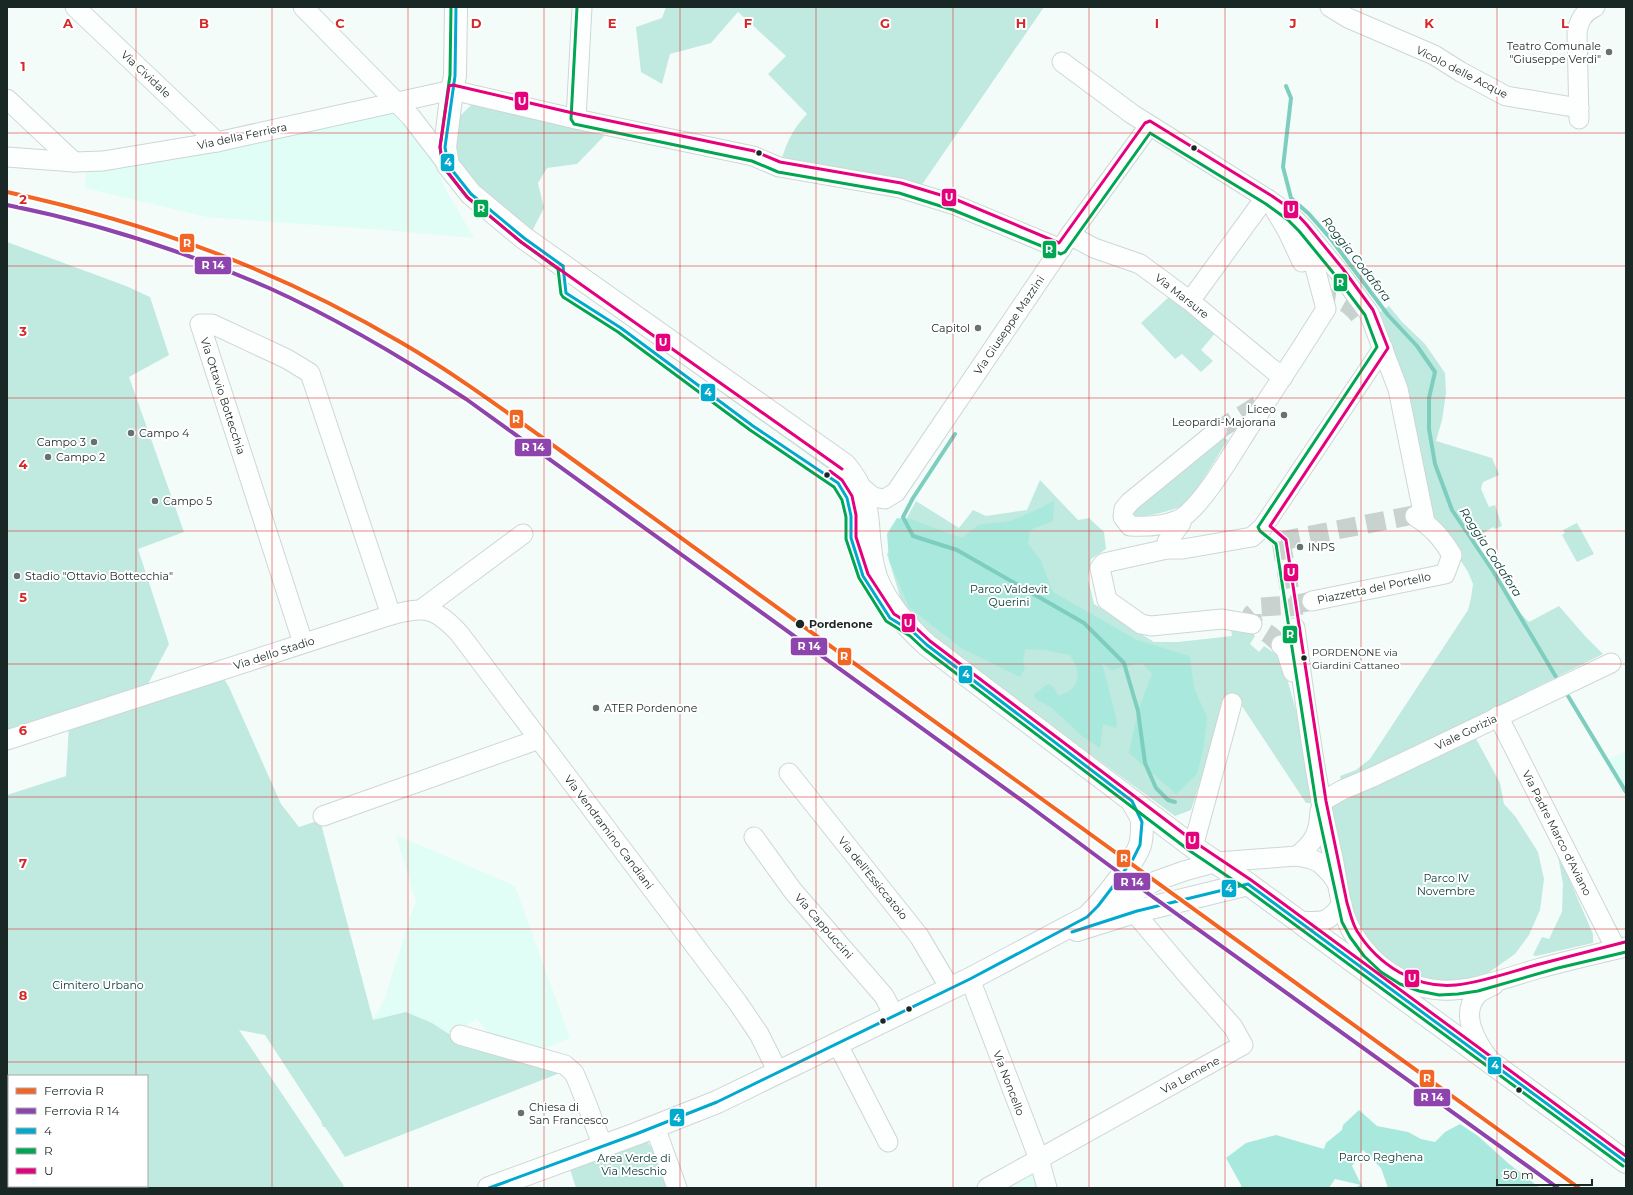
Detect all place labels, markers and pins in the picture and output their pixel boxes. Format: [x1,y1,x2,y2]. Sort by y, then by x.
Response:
place label: Teatro Comunale "Giuseppe Verdi" [1507,39,1601,66]
marker: Teatro Comunale "Giuseppe Verdi" [1604,47,1614,57]
unlabelled marker [1189,143,1199,153]
unlabelled marker [754,148,764,158]
place label: Capitol [931,321,970,335]
marker: Capitol [973,323,983,333]
place label: Liceo Leopardi-Majorana [1172,402,1276,429]
marker: Liceo Leopardi-Majorana [1279,410,1289,420]
place label: Campo 4 [139,426,190,440]
marker: Campo 4 [126,428,136,438]
place label: Campo 3 [37,435,86,449]
marker: Campo 3 [89,437,99,447]
place label: Campo 2 [56,450,105,464]
marker: Campo 2 [43,452,53,462]
unlabelled marker [822,470,832,480]
place label: Campo 5 [163,494,212,508]
marker: Campo 5 [150,496,160,506]
place label: INPS [1308,540,1335,554]
marker: INPS [1295,542,1305,552]
place label: Stadio "Ottavio Bottecchia" [25,569,173,583]
marker: Stadio "Ottavio Bottecchia" [12,571,22,581]
place label: Pordenone [809,617,873,631]
marker: Pordenone [794,618,806,630]
place label: PORDENONE via Giardini Cattaneo [1312,646,1399,672]
marker: PORDENONE via Giardini Cattaneo [1299,653,1309,663]
place label: ATER Pordenone [604,701,698,715]
marker: ATER Pordenone [591,703,601,713]
unlabelled marker [904,1004,914,1014]
unlabelled marker [878,1016,888,1026]
unlabelled marker [1514,1085,1524,1095]
place label: Chiesa di San Francesco [529,1100,609,1127]
marker: Chiesa di San Francesco [516,1108,526,1118]

